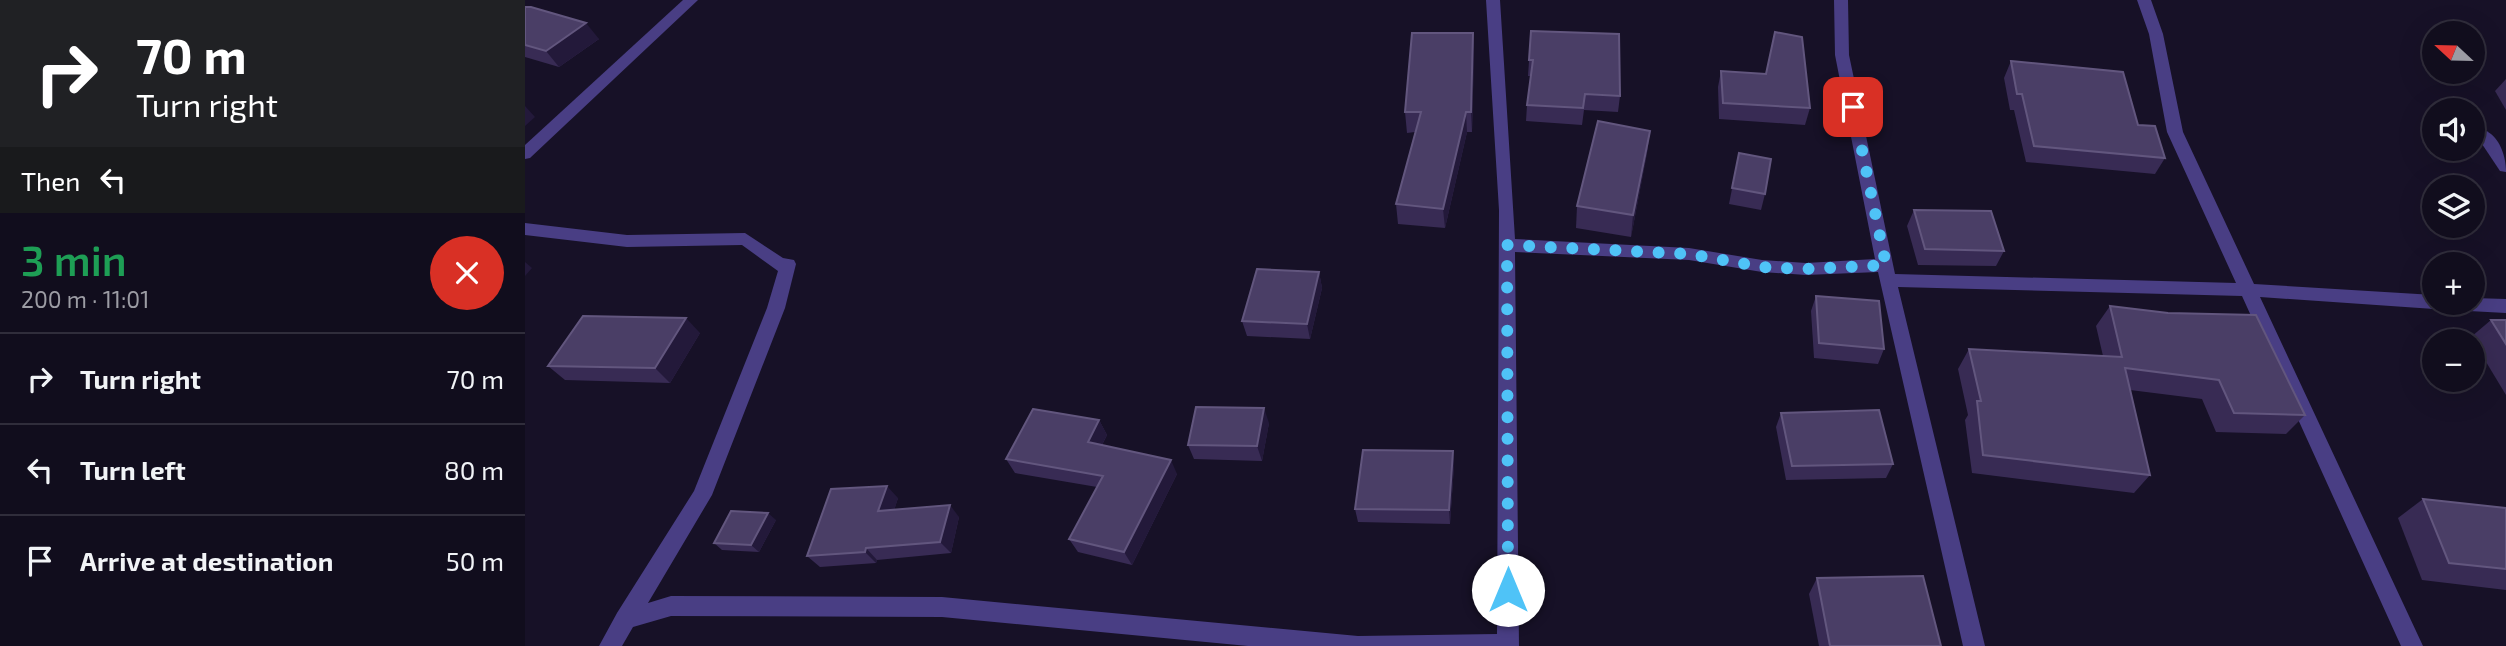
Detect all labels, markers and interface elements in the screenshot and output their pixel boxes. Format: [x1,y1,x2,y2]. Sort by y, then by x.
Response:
north arrow [2422,21,2485,84]
map controls [2422,21,2485,392]
text: 70 m [136,25,247,84]
icon: right [21,28,112,119]
pin [1823,77,1883,137]
text: Turn right [136,85,278,123]
icon: arrive [1834,88,1872,126]
button: sound [2422,98,2485,161]
icon: left [94,161,132,199]
text: Then [21,165,80,196]
button: layers [2422,175,2485,238]
text: 3 min [21,234,127,284]
button: close [430,236,504,310]
button: + [2422,252,2485,315]
text: 200 m · 11:01 [21,285,149,313]
button: − [2422,329,2485,392]
icon: right [21,360,59,398]
text: Turn right [80,363,201,394]
text: 70 m [446,363,504,394]
icon: left [21,451,59,489]
text: Turn left [80,454,186,485]
text: 80 m [444,454,504,485]
icon: arrive [21,542,59,580]
text: Arrive at destination [80,545,333,576]
text: 50 m [446,545,504,576]
position arrow [1471,553,1545,627]

